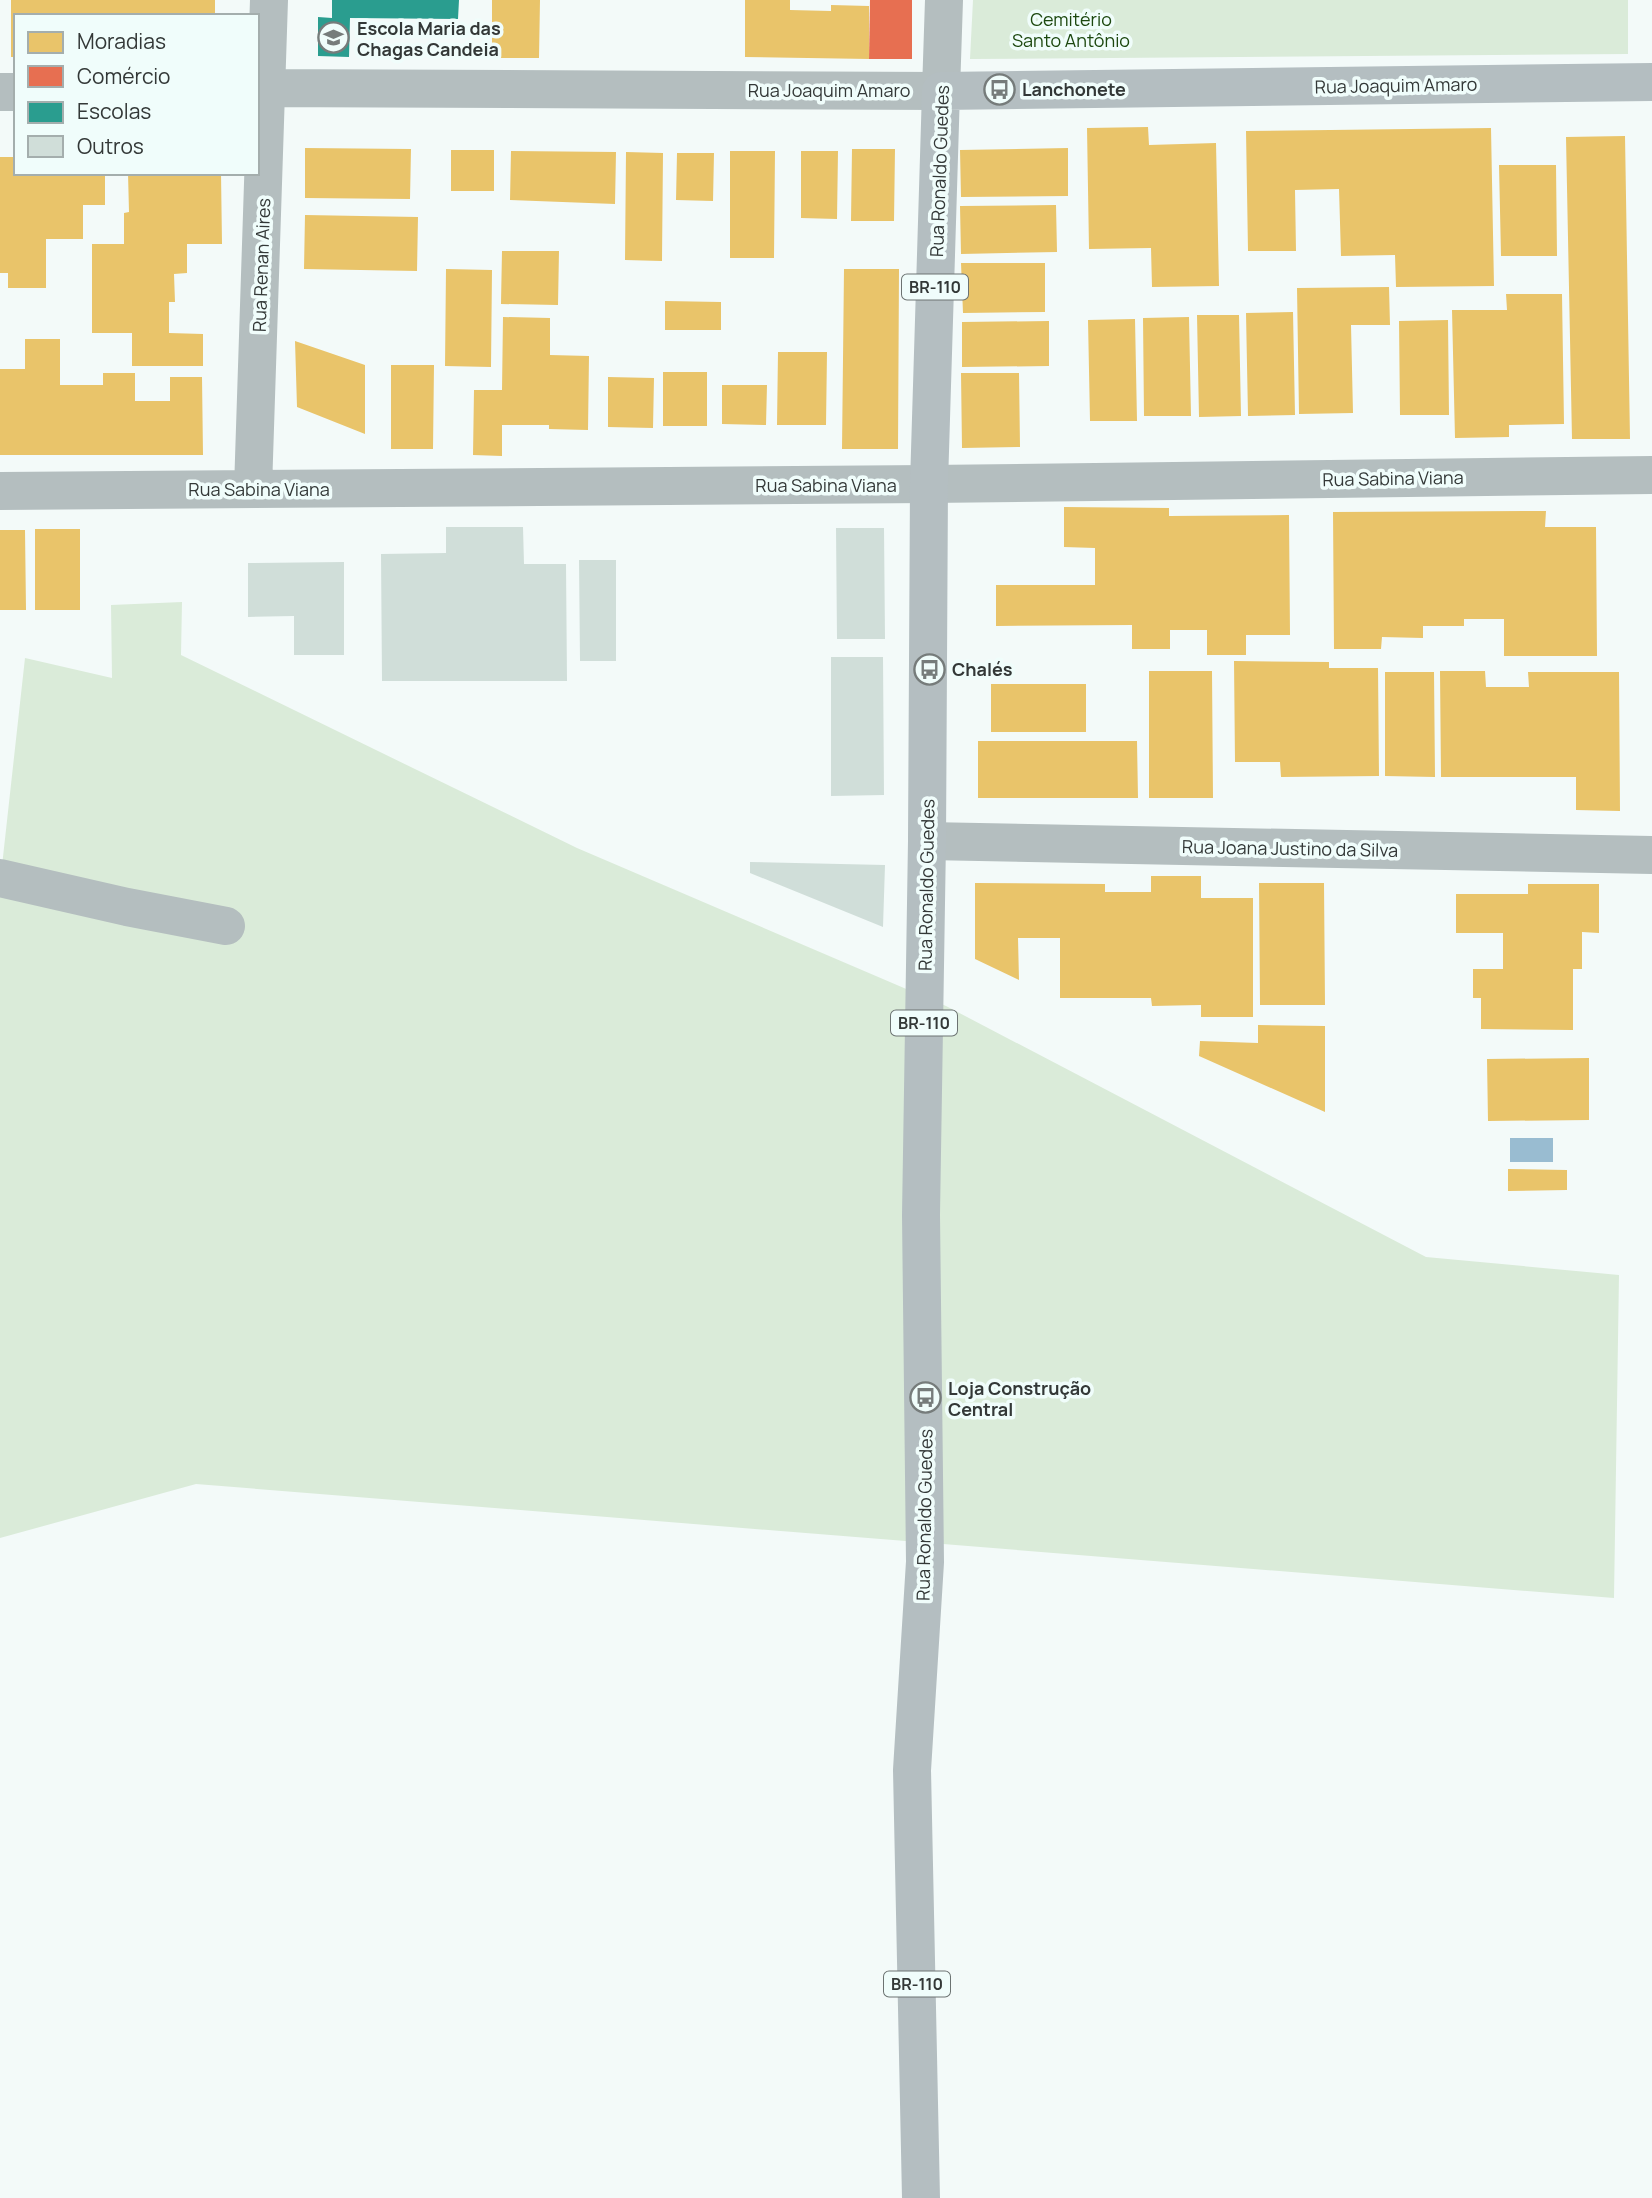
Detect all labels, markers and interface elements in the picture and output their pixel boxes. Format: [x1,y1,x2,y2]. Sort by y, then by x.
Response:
park label: Cemitério Santo Antônio [1012,7,1130,52]
legend [14,14,259,175]
place label: Escola Maria das Chagas Candeia [357,16,501,61]
school or university icon: Escola Maria das Chagas Candeia [317,21,351,55]
text: Moradias [77,27,166,55]
text: Comércio [77,62,171,90]
bus stop icon: Lanchonete [982,72,1016,106]
street label: Rua Joaquim Amaro [1314,72,1478,98]
place label: Lanchonete [1022,77,1126,101]
street label: Rua Joaquim Amaro [748,78,910,102]
street label: Rua Ronaldo Guedes [924,85,954,257]
text: Escolas [77,97,151,125]
text: Outros [77,132,144,160]
street label: Rua Renan Aires [247,198,275,332]
road number: BR-110 [902,274,968,300]
street label: Rua Sabina Viana [1322,465,1464,491]
street label: Rua Sabina Viana [755,473,897,497]
street label: Rua Sabina Viana [188,477,330,501]
bus stop icon: Chalés [912,652,946,686]
place label: Chalés [952,657,1013,681]
street label: Rua Ronaldo Guedes [913,799,939,971]
street label: Rua Joana Justino da Silva [1182,834,1398,862]
road number: BR-110 [891,1010,957,1036]
place label: Loja Construção Central [948,1376,1091,1421]
bus stop icon: Loja Construção Central [908,1381,942,1415]
street label: Rua Ronaldo Guedes [911,1429,937,1601]
road number: BR-110 [884,1972,950,1996]

